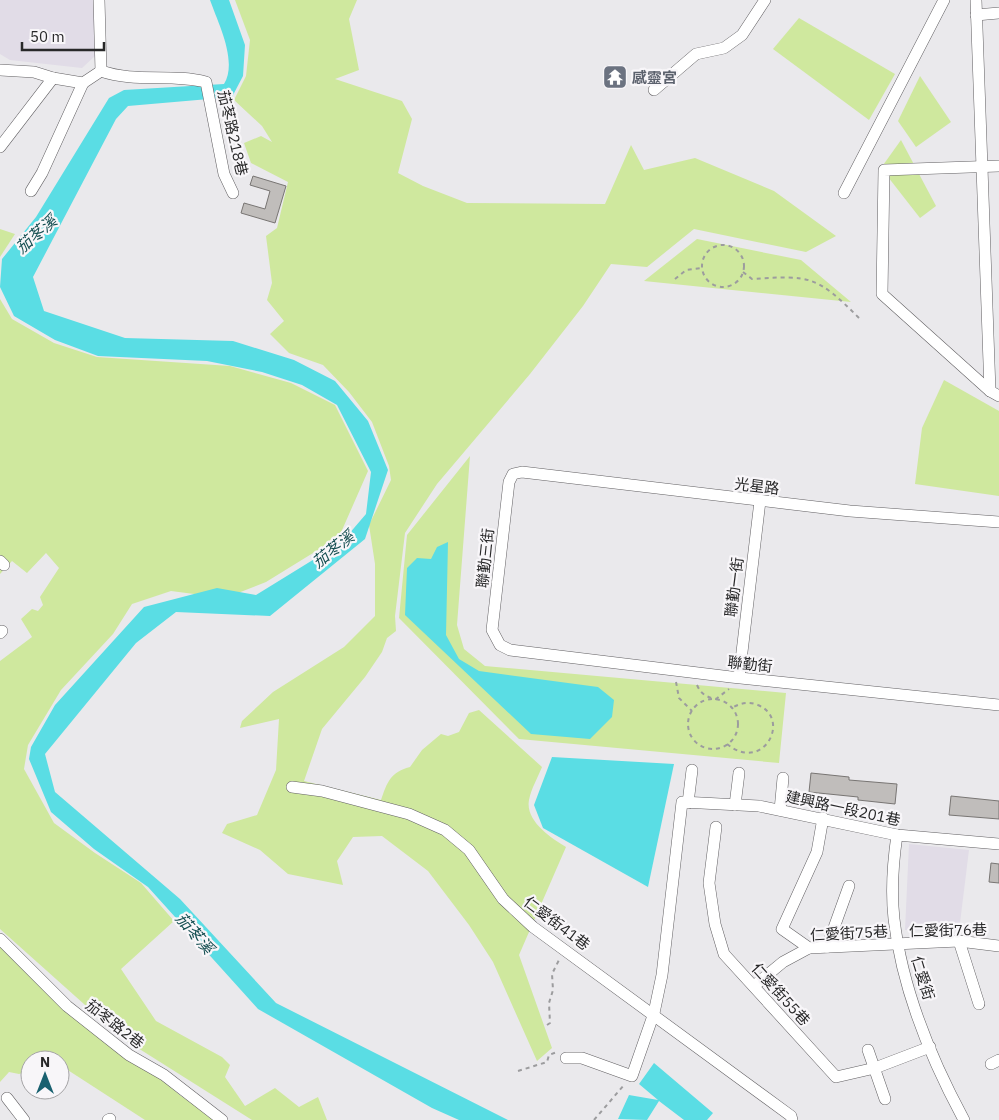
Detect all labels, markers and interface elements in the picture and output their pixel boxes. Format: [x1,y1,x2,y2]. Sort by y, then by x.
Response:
scale bar [22,20,105,52]
text: 50 m [30,27,65,46]
temple icon: 感靈宮 [602,64,628,90]
place label: 感靈宮 [632,68,677,87]
street label: 茄苳路218巷 [214,88,252,178]
water label: 茄苳溪 [11,209,62,257]
street label: 光星路 [734,474,780,498]
water label: 茄苳溪 [308,525,359,572]
street label: 聯勤三街 [472,527,498,589]
street label: 聯勤一街 [721,556,747,618]
street label: 聯勤街 [727,652,773,676]
street label: 建興路一段201巷 [784,787,902,829]
street label: 仁愛街41巷 [520,892,594,954]
water label: 茄苳溪 [172,908,220,959]
street label: 仁愛街76巷 [909,920,987,940]
street label: 仁愛街75巷 [810,921,888,945]
street label: 仁愛街 [907,954,939,1002]
street label: 仁愛街55巷 [748,959,814,1029]
street label: 茄苳路2巷 [82,995,148,1053]
north arrow [20,1050,70,1100]
text: N [40,1053,50,1071]

